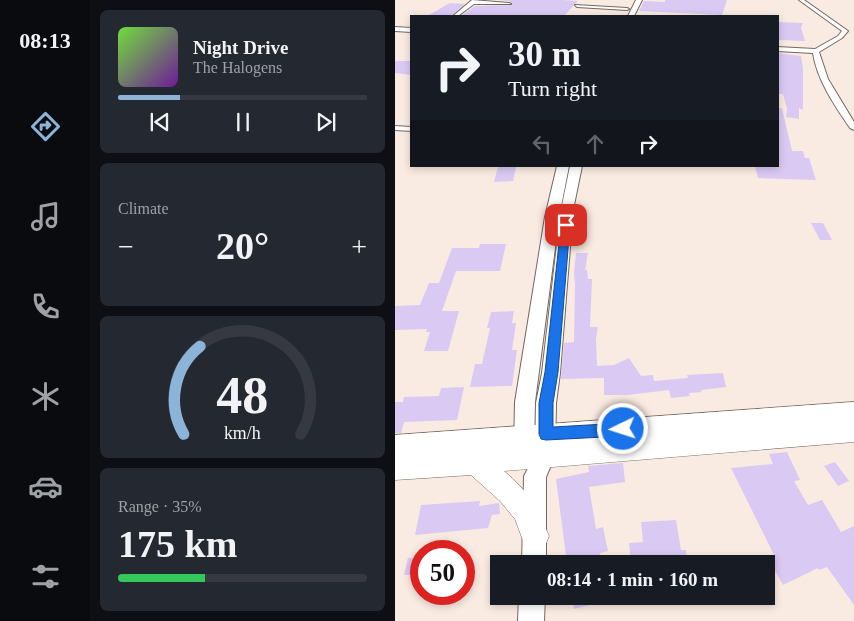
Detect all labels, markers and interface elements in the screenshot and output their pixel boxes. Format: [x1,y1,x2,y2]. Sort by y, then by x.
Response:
text: 08:13 [19,28,71,53]
icon: right [425,35,490,100]
text: 30 m [508,35,581,74]
text: Night Drive [193,37,289,58]
text: The Halogens [193,59,282,76]
text: Turn right [508,76,597,101]
icon: previous [146,108,174,136]
icon: pause [229,108,257,136]
icon: next [312,108,340,136]
icon: directions [28,109,63,144]
icon: left [528,130,556,158]
icon: ahead [581,130,609,158]
icon: right [634,130,662,158]
icon: music [28,199,63,234]
text: Climate [118,200,169,217]
pin [545,204,587,246]
icon: arrive [552,211,580,239]
text: 20° [216,225,269,267]
text: − [118,231,134,262]
text: + [351,231,367,262]
icon: phone [28,289,63,324]
text: 48 [217,367,269,424]
icon: climate [28,379,63,414]
position arrow [596,402,648,454]
text: km/h [224,423,261,443]
icon: car [28,469,63,504]
text: Range · 35% [118,498,202,515]
text: 175 km [118,523,237,565]
speed limit sign: 50 [410,540,475,605]
icon: filters [28,559,63,594]
text: 08:14 · 1 min · 160 m [547,569,718,590]

